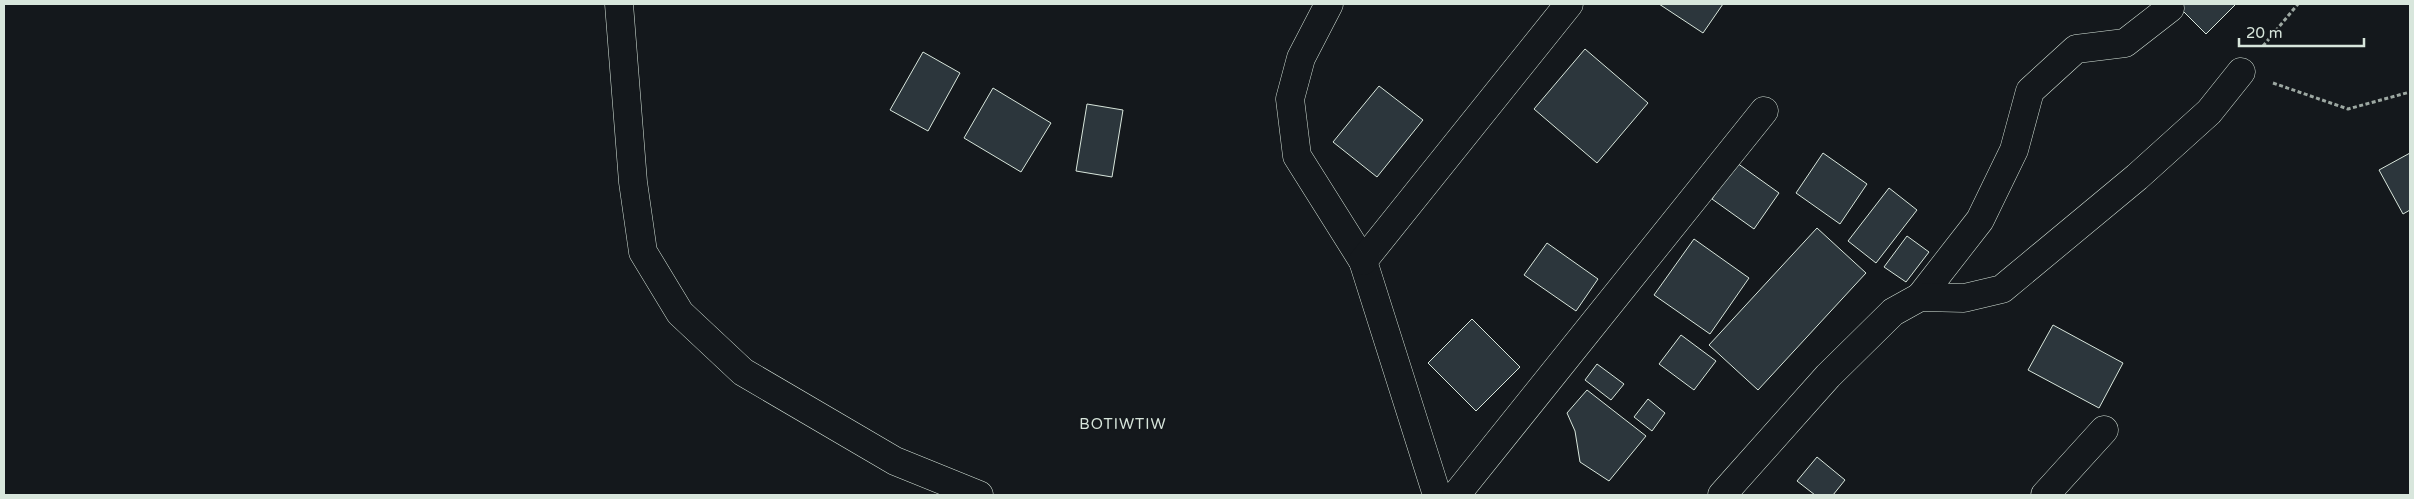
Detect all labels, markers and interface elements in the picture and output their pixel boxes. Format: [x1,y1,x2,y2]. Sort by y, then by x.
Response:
scale bar [2239,15,2364,47]
text: 20 m [2246,24,2283,42]
district label: BOTIWTIW [1079,415,1167,433]

